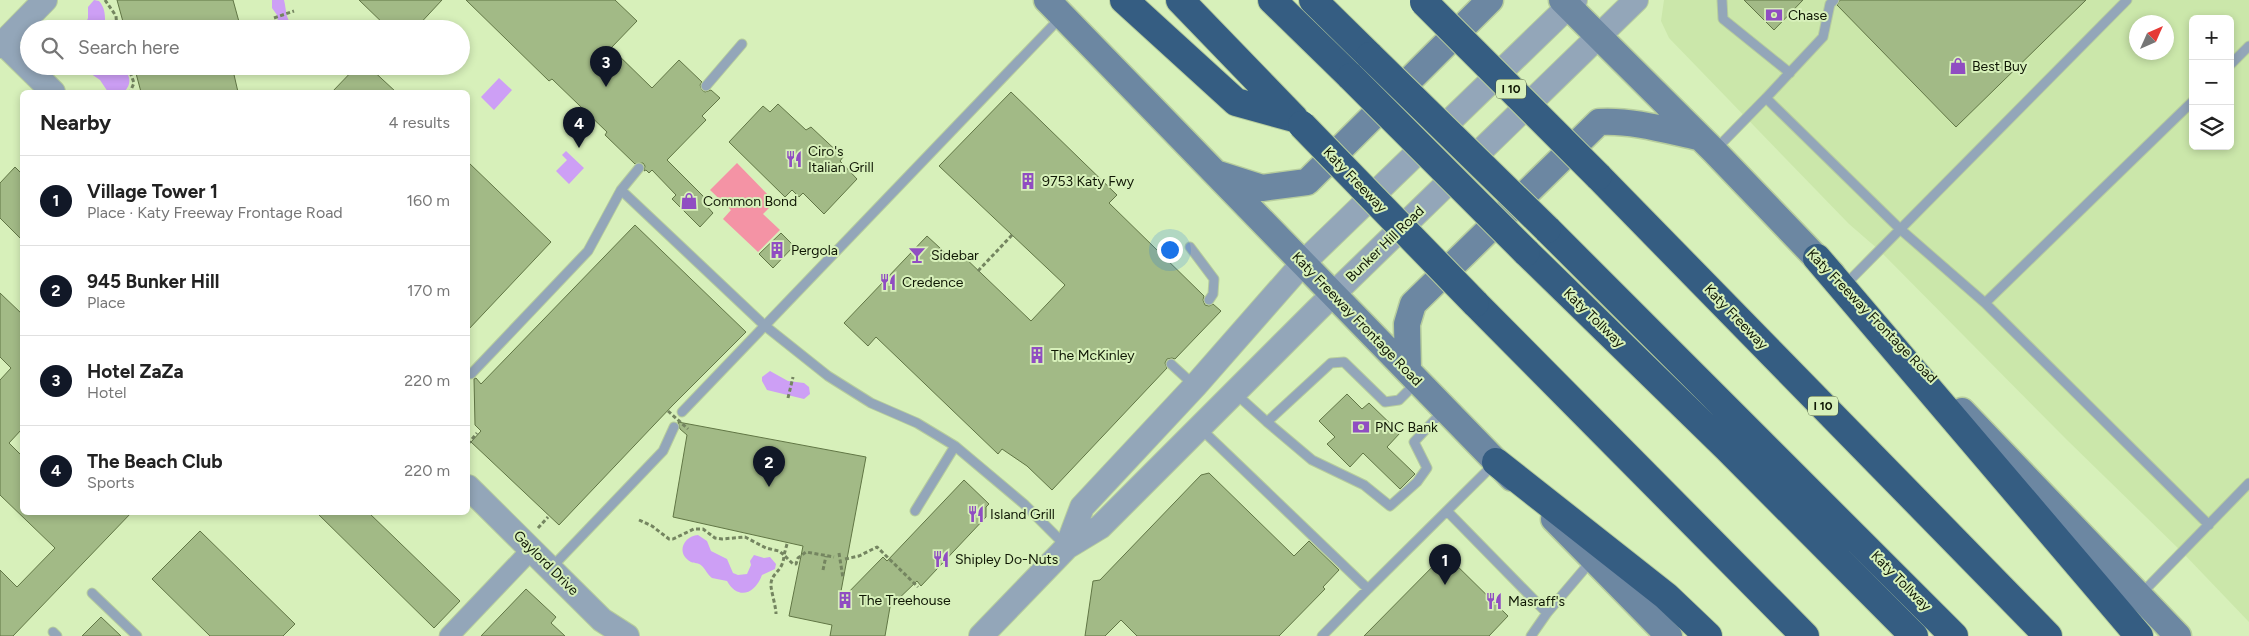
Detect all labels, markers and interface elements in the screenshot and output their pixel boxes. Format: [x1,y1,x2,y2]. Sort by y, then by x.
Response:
bank icon: Chase [1764,5,1784,25]
place label: Chase [1788,7,1828,24]
north arrow [2129,15,2174,60]
map controls [2189,15,2234,150]
button: + [2189,15,2234,60]
search box [20,20,470,75]
icon: search [38,34,66,62]
text: Search here [78,36,180,59]
pin: 3 [590,46,622,87]
shop icon: Best Buy [1948,56,1968,76]
place label: Best Buy [1972,58,2028,75]
button: − [2189,60,2234,105]
road number: I 10 [1496,80,1526,98]
button: layers [2189,105,2234,150]
pin: 4 [563,107,595,148]
text: Nearby [40,110,111,135]
text: 4 results [389,113,450,132]
place label: Ciro's Italian Grill [808,143,874,176]
street label: Katy Freeway [1320,144,1391,217]
restaurant icon: Ciro's Italian Grill [784,149,804,169]
building icon: 9753 Katy Fwy [1018,171,1038,191]
place label: 9753 Katy Fwy [1042,173,1135,190]
text: Village Tower 1 [87,180,218,203]
text: 1 [53,191,59,210]
text: 160 m [407,191,450,210]
shop icon: Common Bond [679,191,699,211]
place label: Common Bond [703,193,797,210]
street label: Bunker Hill Road [1342,202,1428,286]
text: Place · Katy Freeway Frontage Road [87,203,343,222]
your location [1157,237,1183,263]
building icon: Pergola [767,240,787,260]
place label: Pergola [791,242,838,259]
bar icon: Sidebar [907,245,927,265]
street label: Katy Freeway Frontage Road [1803,245,1941,387]
place label: Sidebar [931,247,979,264]
street label: Katy Freeway Frontage Road [1288,248,1426,390]
text: 945 Bunker Hill [87,270,219,293]
restaurant icon: Credence [878,272,898,292]
place label: Credence [902,274,964,291]
text: 2 [51,281,61,300]
text: 170 m [407,281,450,300]
street label: Katy Freeway [1701,281,1772,354]
street label: Katy Tollway [1560,285,1628,352]
text: Place [87,293,125,312]
building icon: The McKinley [1027,345,1047,365]
place label: The McKinley [1051,347,1135,364]
text: Hotel ZaZa [87,360,184,383]
text: 3 [52,371,60,390]
text: 220 m [404,371,450,390]
text: Hotel [87,383,127,402]
road number: I 10 [1808,396,1838,416]
bank icon: PNC Bank [1351,417,1371,437]
place label: PNC Bank [1375,419,1438,436]
pin: 2 [753,446,785,487]
text: The Beach Club [87,450,223,473]
text: 4 [51,461,61,480]
text: 220 m [404,461,450,480]
text: Sports [87,473,134,492]
restaurant icon: Island Grill [966,504,986,524]
place label: Island Grill [990,506,1055,523]
street label: Gaylord Drive [510,527,582,599]
pin: 1 [1429,544,1461,585]
street label: Katy Tollway [1867,547,1935,615]
restaurant icon: Shipley Do-Nuts [931,549,951,569]
place label: Shipley Do-Nuts [955,551,1058,568]
building icon: The Treehouse [835,590,855,610]
restaurant icon: Masraff's [1484,591,1504,611]
place label: The Treehouse [859,592,951,609]
place label: Masraff's [1508,593,1565,610]

